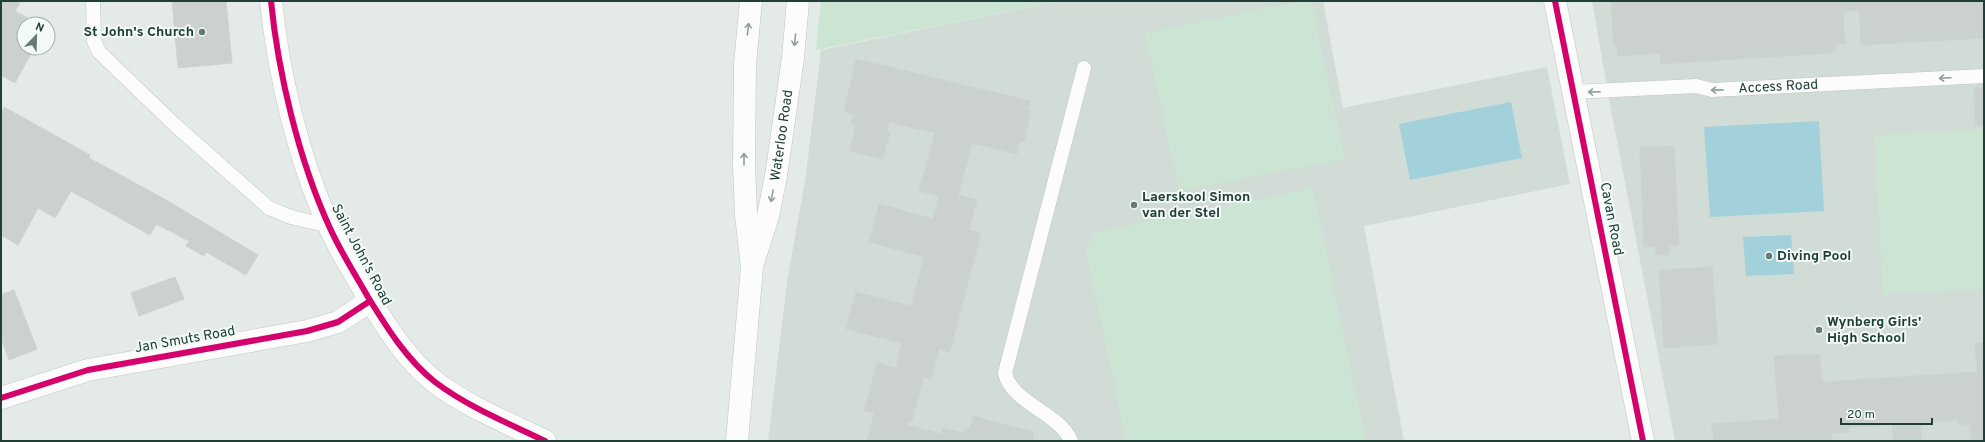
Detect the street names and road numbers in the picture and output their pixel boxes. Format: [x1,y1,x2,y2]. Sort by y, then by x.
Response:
street label: Access Road [1738,76,1819,97]
street label: Waterloo Road [767,89,797,182]
street label: Cavan Road [1596,181,1626,257]
street label: Saint John's Road [327,201,395,309]
street label: Jan Smuts Road [133,323,237,357]

